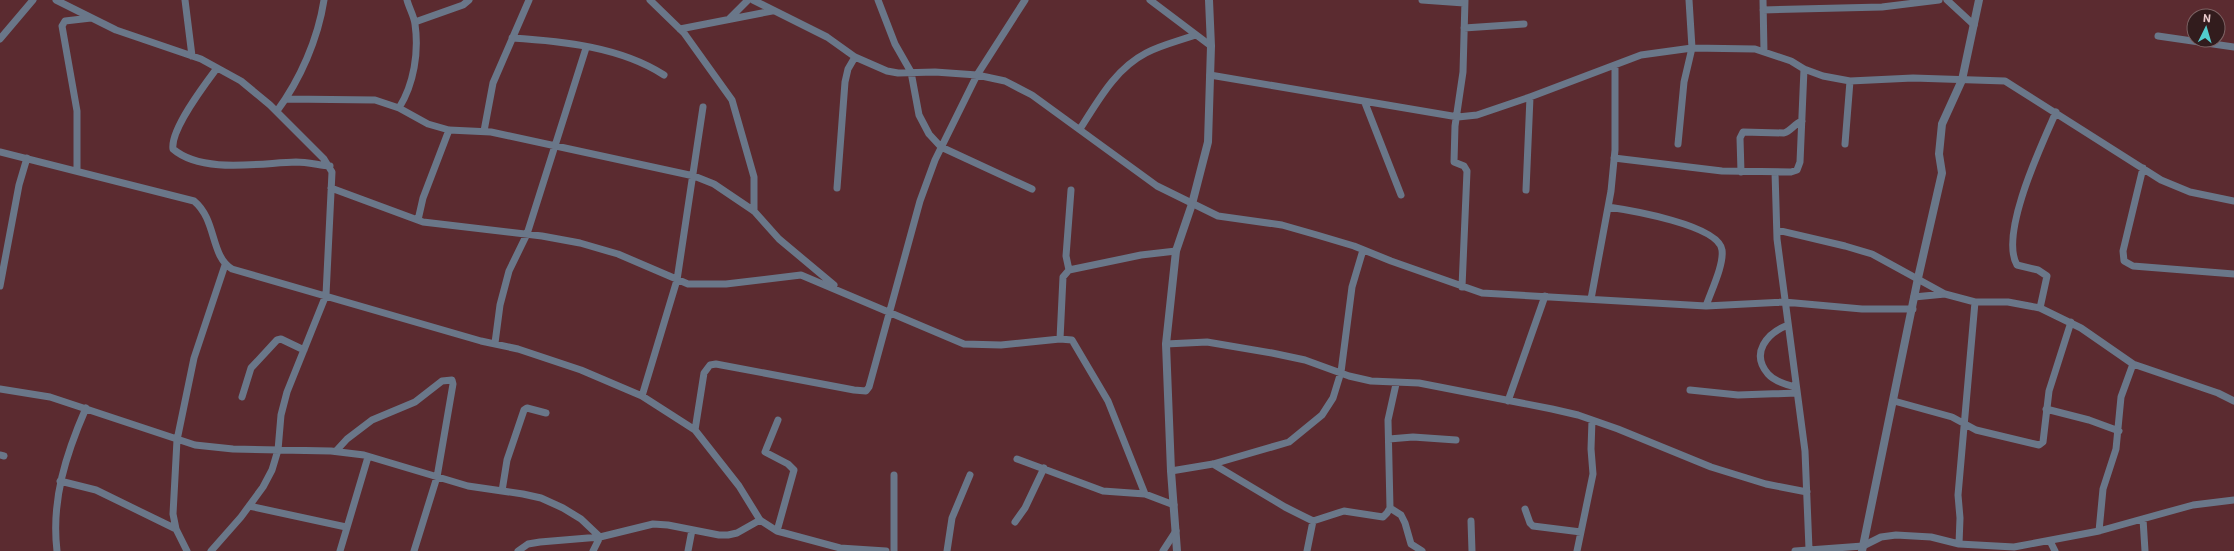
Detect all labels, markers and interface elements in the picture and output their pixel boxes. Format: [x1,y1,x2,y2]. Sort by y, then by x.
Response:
north arrow [2186,8,2226,48]
text: N [2202,12,2211,25]

